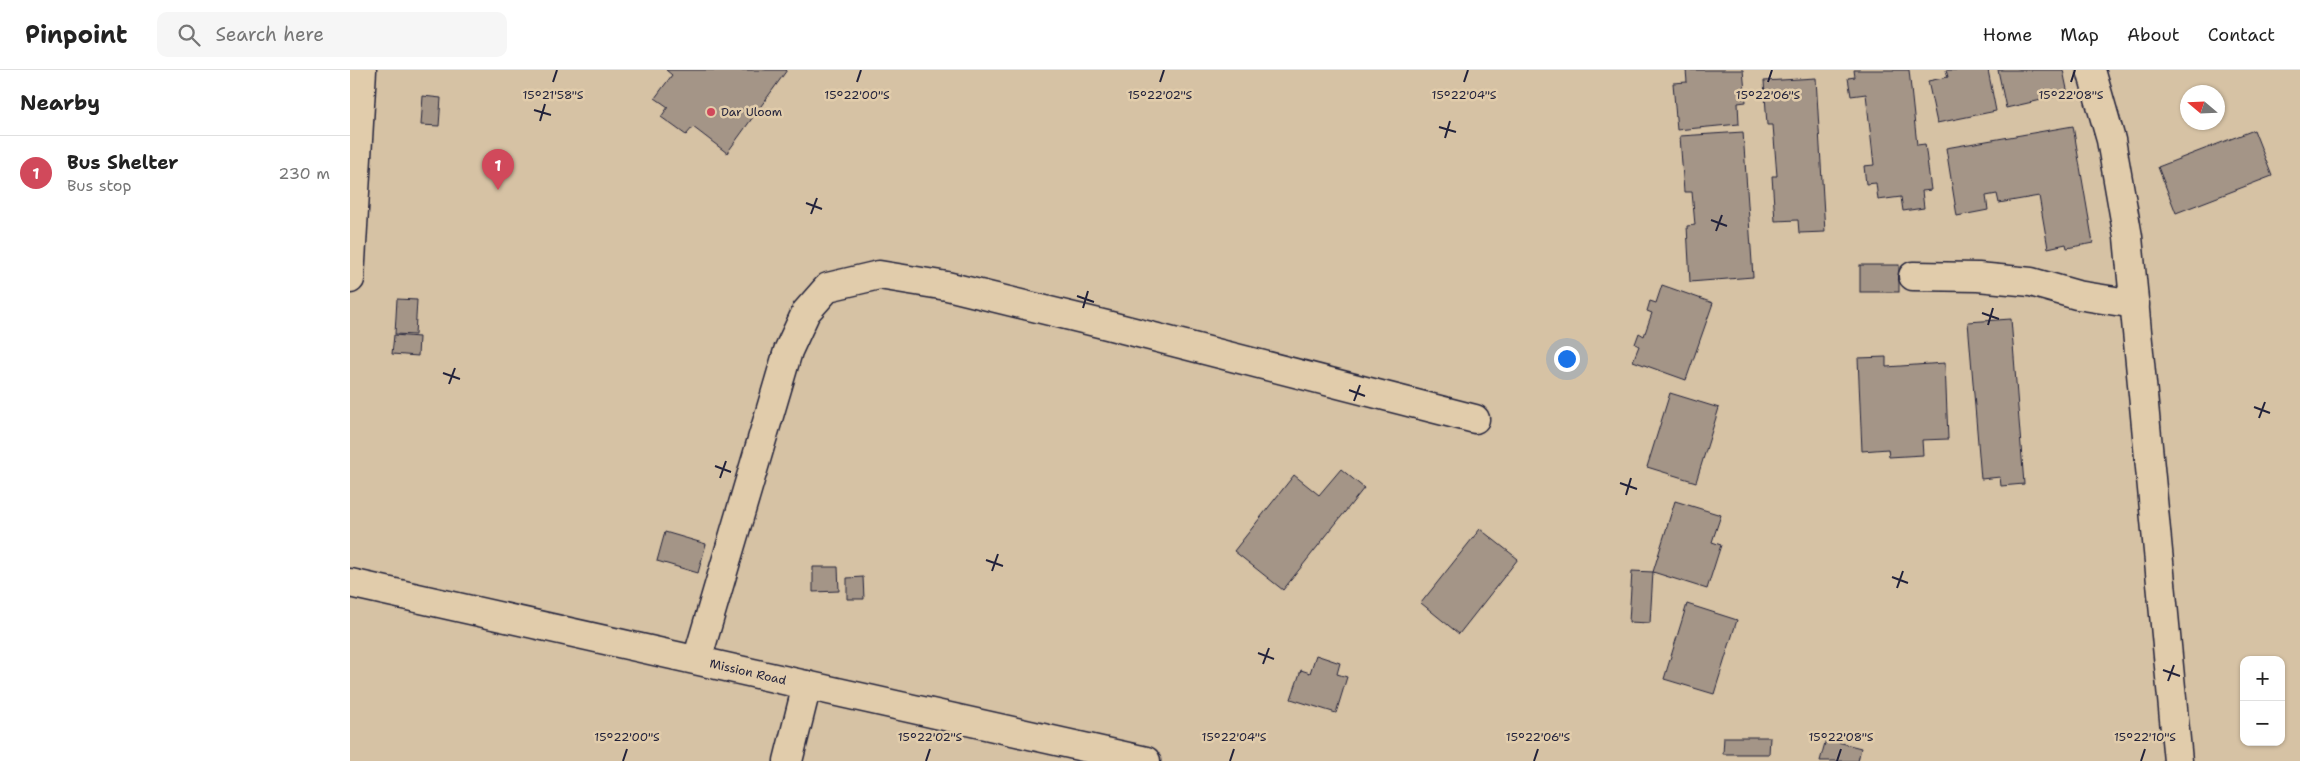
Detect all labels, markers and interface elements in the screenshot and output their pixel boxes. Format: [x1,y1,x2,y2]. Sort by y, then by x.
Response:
search box [157,12,507,57]
text: Pinpoint [25,19,127,51]
icon: search [175,21,203,49]
text: Search here [215,22,324,47]
text: Home [1983,23,2032,47]
text: Map [2060,23,2099,47]
text: About [2127,23,2180,47]
text: Contact [2208,23,2275,47]
north arrow [2180,85,2225,130]
text: 15°21'58"S [522,87,584,103]
text: 15°22'00"S [824,87,890,103]
text: 15°22'02"S [1128,87,1193,103]
text: 15°22'04"S [1432,87,1497,103]
text: 15°22'06"S [1736,87,1801,103]
text: 15°22'08"S [2039,87,2104,103]
text: Nearby [20,89,100,117]
place label: Dar Uloom [721,104,782,120]
marker: Dar Uloom [705,106,717,118]
pin: 1 [482,149,514,190]
text: Bus Shelter [67,150,179,175]
text: 1 [32,163,40,184]
text: 230 m [278,163,330,184]
text: Bus stop [67,175,132,196]
your location [1554,346,1580,372]
street label: Mission Road [708,655,788,689]
map controls [2240,656,2285,746]
button: + [2240,656,2285,701]
button: − [2240,701,2285,746]
text: 15°22'00"S [594,729,660,745]
text: 15°22'02"S [898,729,963,745]
text: 15°22'04"S [1202,729,1267,745]
text: 15°22'06"S [1506,729,1571,745]
text: 15°22'08"S [1809,729,1874,745]
text: 15°22'10"S [2114,729,2176,745]

